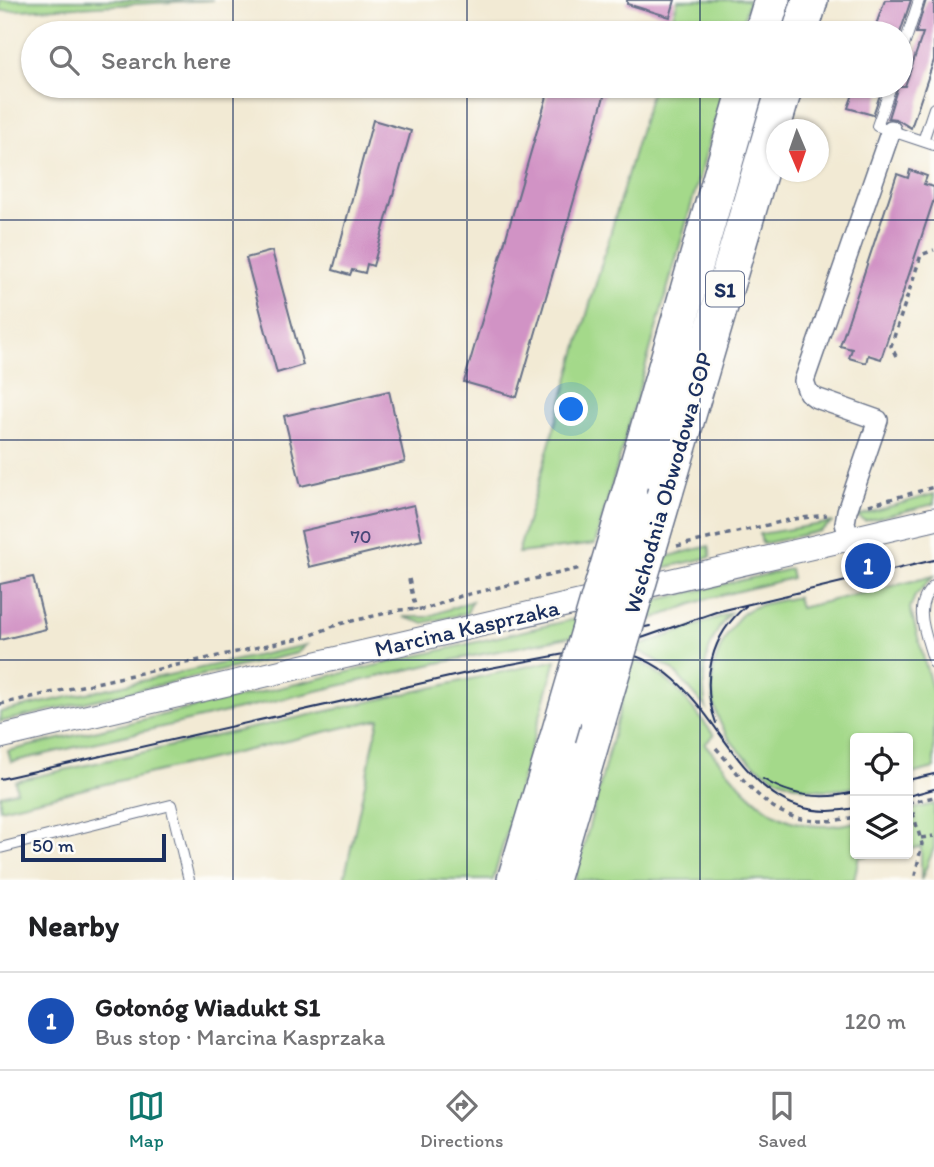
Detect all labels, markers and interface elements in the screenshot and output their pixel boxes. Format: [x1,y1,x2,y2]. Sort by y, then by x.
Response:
search box [21,21,913,98]
icon: search [45,41,83,79]
text: Search here [101,44,231,76]
north arrow [766,119,829,182]
road number: S1 [706,272,744,306]
street label: Wschodnia Obwodowa GOP [617,349,719,617]
your location [554,392,588,426]
house number: 70 [350,525,372,548]
pin: 1 [845,540,891,592]
street label: Marcina Kasprzaka [372,593,562,663]
map controls [850,733,913,859]
button: locate [850,733,913,796]
button: layers [850,796,913,859]
scale bar [21,831,166,863]
text: 50 m [32,834,74,857]
text: Nearby [28,907,119,944]
text: Gołonóg Wiadukt S1 [95,991,320,1023]
text: 1 [46,1007,56,1035]
text: 120 m [845,1007,906,1035]
text: Bus stop · Marcina Kasprzaka [95,1023,385,1051]
tab: Map [127,1087,165,1152]
tab: Directions [420,1087,504,1152]
tab: Saved [758,1087,807,1152]

